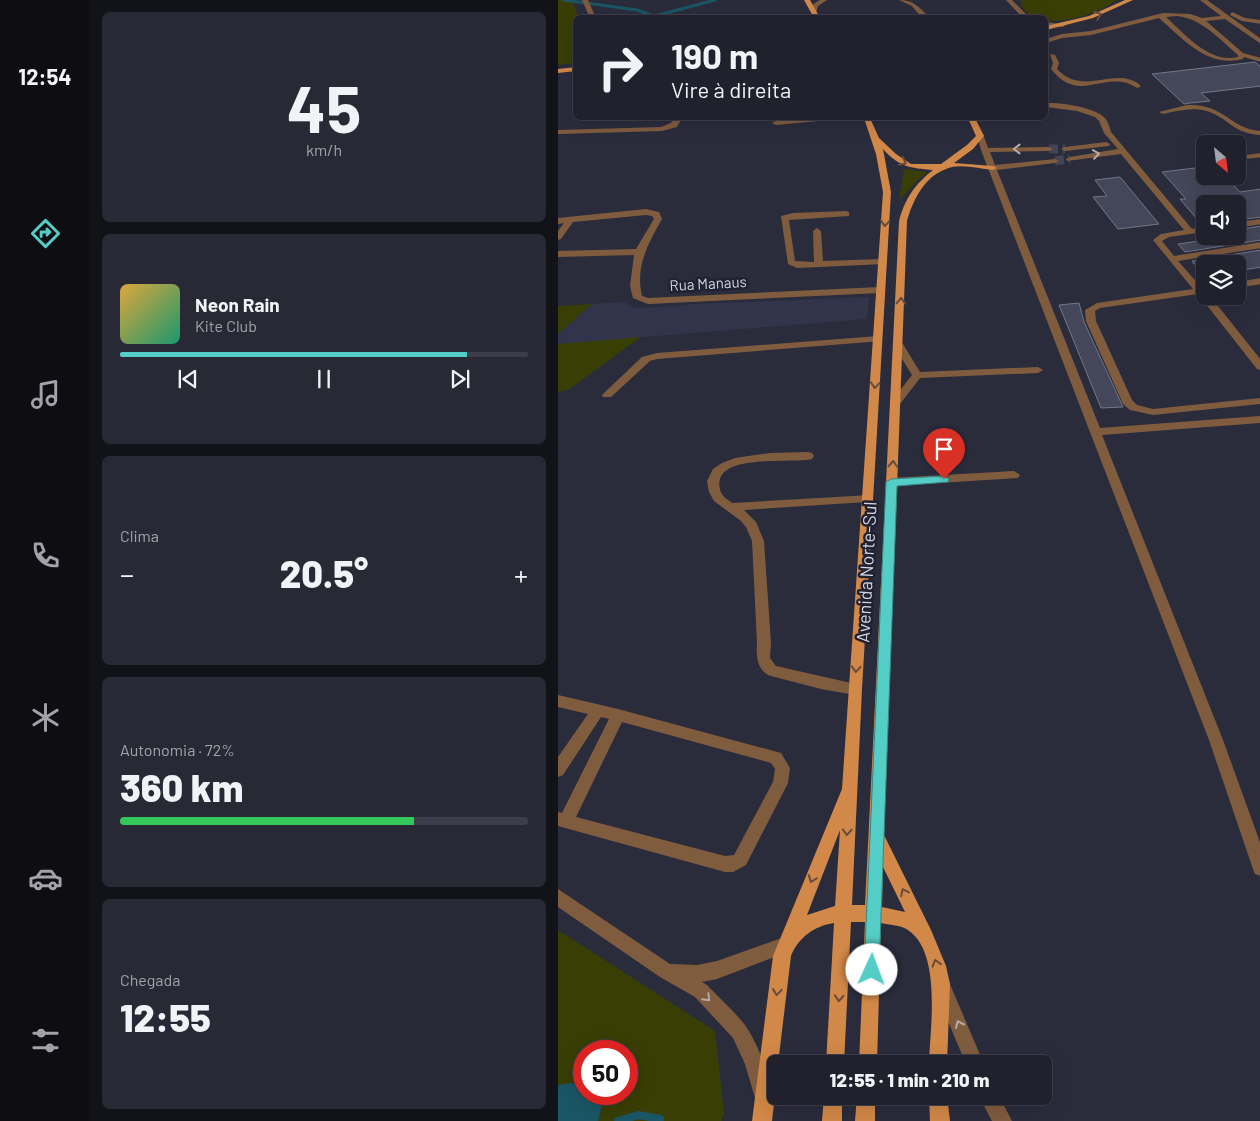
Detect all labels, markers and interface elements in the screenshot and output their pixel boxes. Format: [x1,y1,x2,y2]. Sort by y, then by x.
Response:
one-way arrow [1093,11,1101,21]
text: 190 m [671,34,758,76]
icon: right [588,35,653,100]
text: 12:54 [18,63,72,89]
text: 45 [287,68,361,146]
text: Vire à direita [671,76,791,102]
north arrow [1196,135,1246,185]
map controls [1196,135,1246,305]
text: km/h [306,140,342,159]
one-way arrow [1013,144,1020,154]
one-way arrow [1093,149,1101,160]
one-way arrow [898,156,907,166]
button: sound [1196,195,1246,245]
icon: directions [28,216,63,251]
one-way arrow [880,219,891,227]
button: layers [1196,255,1246,305]
street label: Rua Manaus [669,272,747,294]
text: Neon Rain [195,293,280,316]
one-way arrow [895,297,906,305]
text: Kite Club [195,316,257,335]
icon: previous [174,365,202,393]
icon: pause [310,365,338,393]
icon: next [446,365,474,393]
icon: music [28,377,63,412]
one-way arrow [869,381,880,389]
pin [923,428,965,479]
icon: arrive [930,435,958,463]
one-way arrow [887,459,898,467]
street label: Avenida Norte-Sul [851,501,881,643]
text: Clima [120,526,159,545]
icon: phone [28,538,63,573]
text: 20.5° [280,550,368,596]
text: − [120,557,134,591]
text: + [514,557,528,591]
one-way arrow [851,666,862,674]
icon: climate [28,700,63,735]
text: Autonomia · 72% [120,740,235,759]
text: 360 km [120,764,243,810]
one-way arrow [842,828,853,836]
icon: car [28,861,63,896]
one-way arrow [808,874,819,883]
one-way arrow [900,888,910,897]
position arrow [845,943,897,995]
one-way arrow [931,960,941,968]
text: Chegada [120,970,180,989]
one-way arrow [772,988,783,996]
one-way arrow [701,992,710,1001]
text: 12:55 [120,994,211,1040]
one-way arrow [833,994,844,1002]
one-way arrow [954,1020,965,1029]
icon: filters [28,1023,63,1058]
speed limit sign: 50 [573,1040,638,1105]
text: 12:55 · 1 min · 210 m [830,1068,989,1091]

